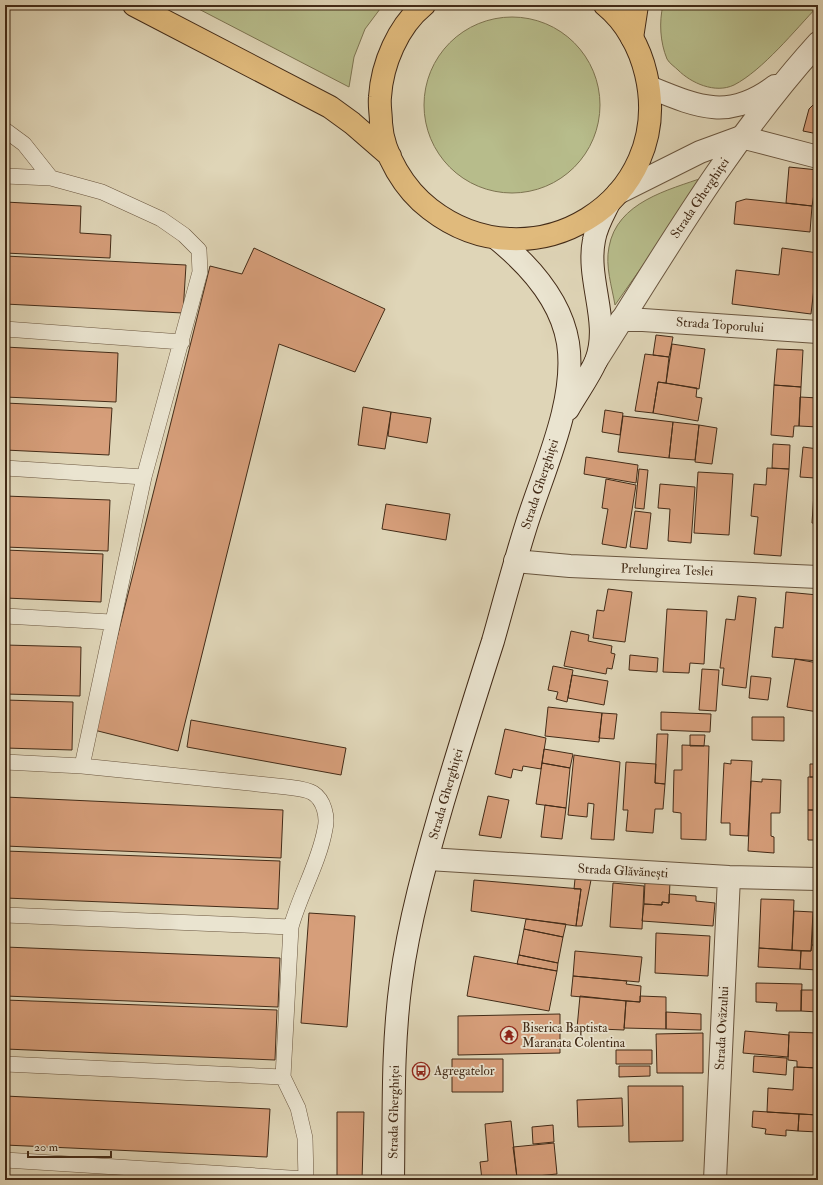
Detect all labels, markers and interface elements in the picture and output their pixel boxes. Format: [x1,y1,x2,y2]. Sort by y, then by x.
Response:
street label: Strada Gherghiței [667,154,733,241]
street label: Strada Toporului [675,314,765,337]
street label: Strada Gherghiței [518,436,562,531]
street label: Prelungirea Teslei [620,560,714,580]
street label: Strada Gherghiței [425,746,467,841]
street label: Strada Glăvănești [577,861,669,881]
street label: Strada Ovăzului [712,985,732,1070]
place label: Biserica Baptista Maranata Colentina [522,1020,626,1051]
temple icon: Biserica Baptista Maranata Colentina [499,1025,519,1045]
bus stop icon: Agregatelor [411,1061,431,1081]
place label: Agregatelor [433,1063,495,1079]
street label: Strada Gherghiței [385,1064,403,1159]
scale bar [28,1133,111,1159]
text: 20 m [34,1140,59,1155]

